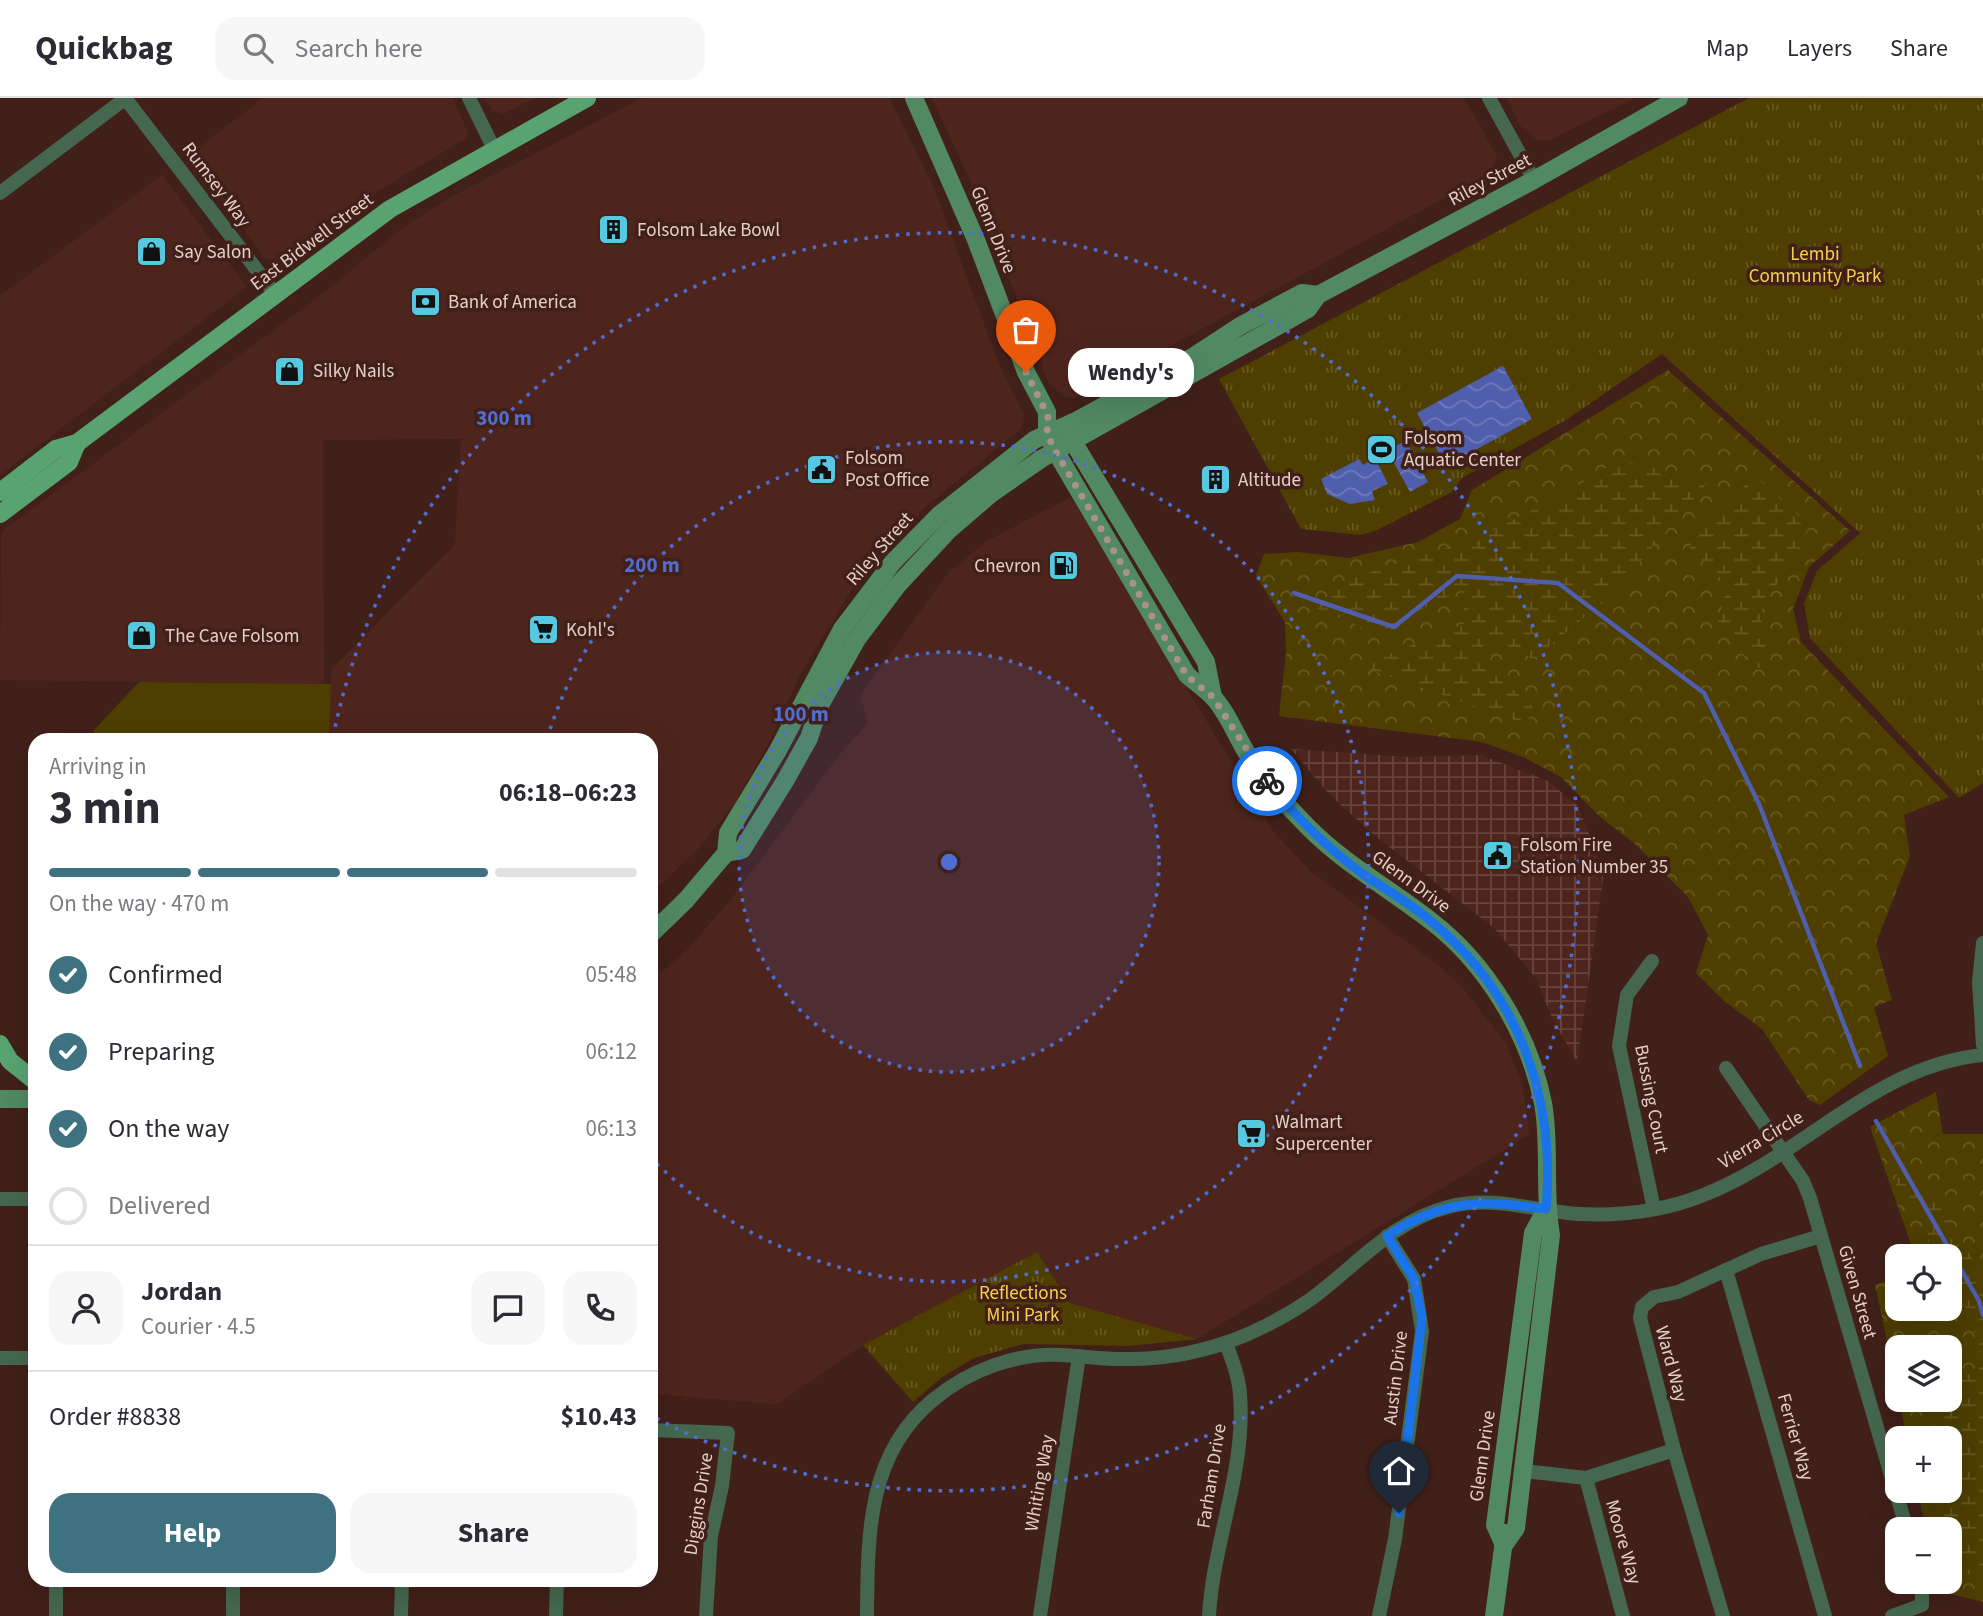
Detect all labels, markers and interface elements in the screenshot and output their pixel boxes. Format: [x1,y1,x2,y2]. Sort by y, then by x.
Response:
search box [215,17,705,80]
text: Quickbag [35,25,173,72]
icon: search [239,29,277,67]
text: Search here [295,30,423,67]
text: Map [1706,31,1749,66]
text: Layers [1787,31,1852,66]
text: Share [1890,31,1948,66]
street label: Rumsey Way [175,137,257,233]
street label: Riley Street [1444,147,1537,213]
street label: Glenn Drive [963,182,1023,278]
street label: East Bidwell Street [245,186,380,297]
building icon: Folsom Lake Bowl [597,213,631,247]
place label: Folsom Lake Bowl [637,217,780,244]
shop icon: Say Salon [134,235,168,269]
place label: Say Salon [174,239,252,266]
park label: Lembi Community Park [1749,241,1882,290]
bank icon: Bank of America [408,285,442,319]
place label: Bank of America [448,289,577,316]
pin [996,300,1056,372]
icon: bag [1007,311,1045,349]
callout: Wendy's [1068,348,1194,396]
shop icon: Silky Nails [273,354,307,388]
text: Wendy's [1088,356,1174,389]
place label: Silky Nails [313,358,394,385]
text: 300 m [476,403,532,433]
place label: Folsom Aquatic Center [1404,425,1521,474]
sports icon: Folsom Aquatic Center [1364,432,1398,466]
place label: Folsom Post Office [845,445,929,494]
public building icon: Folsom Post Office [805,452,839,486]
building icon: Altitude [1198,463,1232,497]
place label: Altitude [1238,467,1301,494]
street label: Riley Street [840,506,920,592]
fuel station icon: Chevron [1047,549,1081,583]
text: 200 m [624,550,680,580]
place label: Chevron [974,553,1041,580]
supermarket icon: Kohl's [526,613,560,647]
place label: Kohl's [566,617,615,644]
shop icon: The Cave Folsom [125,619,159,653]
place label: The Cave Folsom [165,623,299,650]
text: 100 m [773,699,829,729]
courier [1232,746,1302,816]
text: Arriving in [49,750,147,783]
icon: bike [1248,762,1286,800]
text: 06:18–06:23 [499,774,637,811]
text: 3 min [49,776,161,841]
place label: Folsom Fire Station Number 35 [1520,832,1668,881]
public building icon: Folsom Fire Station Number 35 [1480,839,1514,873]
street label: Glenn Drive [1366,844,1456,920]
centre of rings [937,850,961,874]
text: On the way · 470 m [49,887,229,920]
icon: check [49,956,87,994]
text: Confirmed [108,956,223,993]
text: 05:48 [586,958,637,991]
icon: check [49,1033,87,1071]
text: Preparing [108,1033,214,1070]
text: 06:12 [586,1035,637,1068]
street label: Bussing Court [1627,1042,1675,1156]
street label: Vierra Circle [1713,1104,1809,1176]
place label: Walmart Supercenter [1275,1109,1373,1158]
icon: check [49,1110,87,1148]
text: On the way [108,1110,229,1147]
text: 06:13 [586,1112,637,1145]
supermarket icon: Walmart Supercenter [1235,1116,1269,1150]
text: Delivered [108,1187,211,1224]
street label: Given Street [1831,1242,1883,1343]
map controls [1885,1244,1962,1594]
button: locate [1885,1244,1962,1321]
button: person [49,1271,123,1345]
button: chat [471,1271,545,1345]
button: phone [563,1271,637,1345]
text: Jordan [141,1273,222,1310]
park label: Reflections Mini Park [979,1280,1067,1329]
text: Courier · 4.5 [141,1310,256,1343]
street label: Ward Way [1648,1323,1694,1405]
street label: Austin Drive [1377,1329,1415,1427]
button: layers [1885,1335,1962,1412]
street label: Ferrier Way [1770,1390,1820,1484]
text: Order #8838 [49,1398,181,1435]
text: $10.43 [561,1398,637,1435]
street label: Glenn Drive [1463,1409,1503,1503]
street label: Farham Drive [1190,1422,1234,1530]
button: + [1885,1426,1962,1503]
street label: Whiting Way [1018,1432,1062,1534]
pin [1369,1441,1429,1513]
street label: Diggins Drive [678,1451,720,1557]
icon: home [1380,1452,1418,1490]
button: Help [49,1493,336,1573]
button: Share [350,1493,637,1573]
street label: Moore Way [1598,1496,1648,1588]
button: − [1885,1517,1962,1594]

